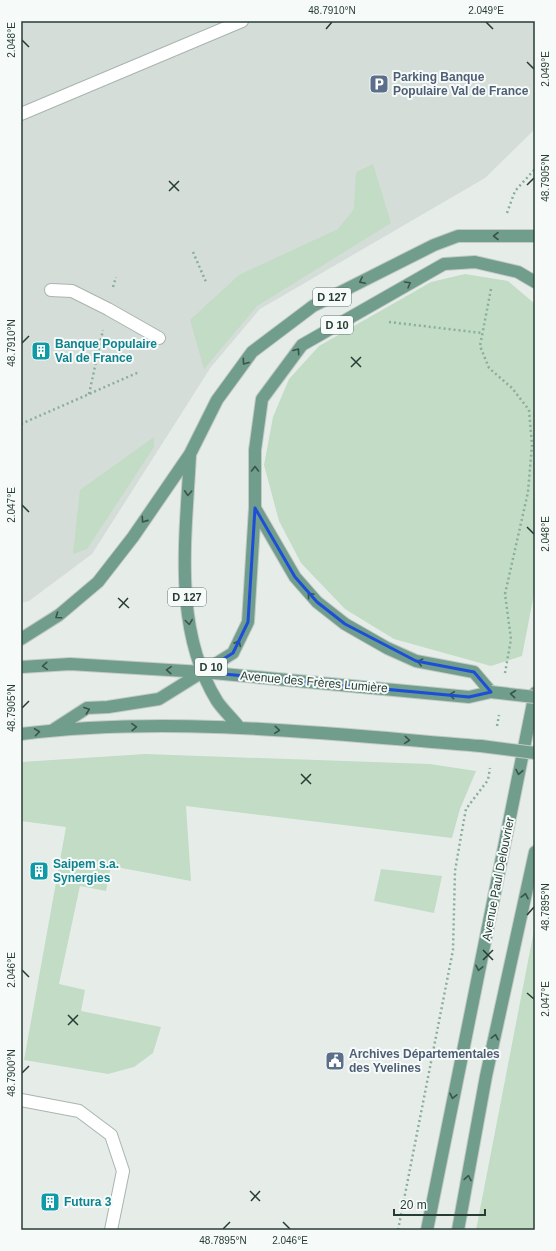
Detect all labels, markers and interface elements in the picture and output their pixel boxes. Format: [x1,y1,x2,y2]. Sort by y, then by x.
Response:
text: 48.7910°N [308,5,356,16]
text: 2.049°E [468,5,504,16]
text: 2.048°E [6,22,17,58]
text: 2.049°E [540,51,551,87]
place label: Parking Banque Populaire Val de France [393,70,529,98]
parking icon: Parking Banque Populaire Val de France [368,73,390,95]
text: 48.7905°N [540,154,551,202]
one-way arrow [493,232,499,240]
one-way arrow [359,276,366,284]
one-way arrow [404,282,411,289]
road number: D 127 [313,288,351,306]
road number: D 10 [321,316,353,334]
text: 48.7910°N [6,319,17,367]
place label: Banque Populaire Val de France [55,337,157,365]
building icon: Banque Populaire Val de France [30,340,52,362]
one-way arrow [292,349,299,356]
one-way arrow [242,358,249,365]
one-way arrow [251,466,259,472]
text: 2.047°E [6,487,17,523]
one-way arrow [184,489,193,496]
one-way arrow [142,516,149,523]
text: 2.048°E [540,516,551,552]
road number: D 127 [168,588,206,606]
one-way arrow [308,592,315,599]
one-way arrow [55,611,62,618]
one-way arrow [184,619,193,625]
one-way arrow [233,639,241,647]
road number: D 10 [195,658,227,676]
one-way arrow [417,658,423,666]
one-way arrow [42,661,48,670]
one-way arrow [166,666,172,675]
street label: Avenue des Frères Lumière [240,669,389,695]
text: 48.7905°N [6,684,17,732]
one-way arrow [510,690,516,699]
one-way arrow [449,691,455,700]
one-way arrow [83,706,90,715]
one-way arrow [131,723,137,731]
one-way arrow [274,725,280,734]
one-way arrow [34,728,40,737]
one-way arrow [404,736,410,745]
one-way arrow [516,769,524,776]
street label: Avenue Paul Delouvrier [479,816,517,942]
place label: Saipem s.a. Synergies [53,857,119,885]
building icon: Saipem s.a. Synergies [28,860,50,882]
text: 48.7895°N [540,883,551,931]
one-way arrow [521,893,529,899]
text: 2.046°E [6,952,17,988]
one-way arrow [476,965,484,972]
text: 2.047°E [540,981,551,1017]
one-way arrow [490,1033,498,1040]
place label: Archives Départementales des Yvelines [349,1047,500,1075]
text: 48.7900°N [6,1049,17,1097]
public building icon: Archives Départementales des Yvelines [324,1050,346,1072]
one-way arrow [450,1093,458,1099]
one-way arrow [463,1175,471,1181]
building icon: Futura 3 [39,1191,61,1213]
scale bar [394,1191,485,1217]
place label: Futura 3 [64,1195,112,1209]
text: 20 m [400,1198,427,1212]
text: 48.7895°N [199,1235,247,1246]
text: 2.046°E [272,1235,308,1246]

